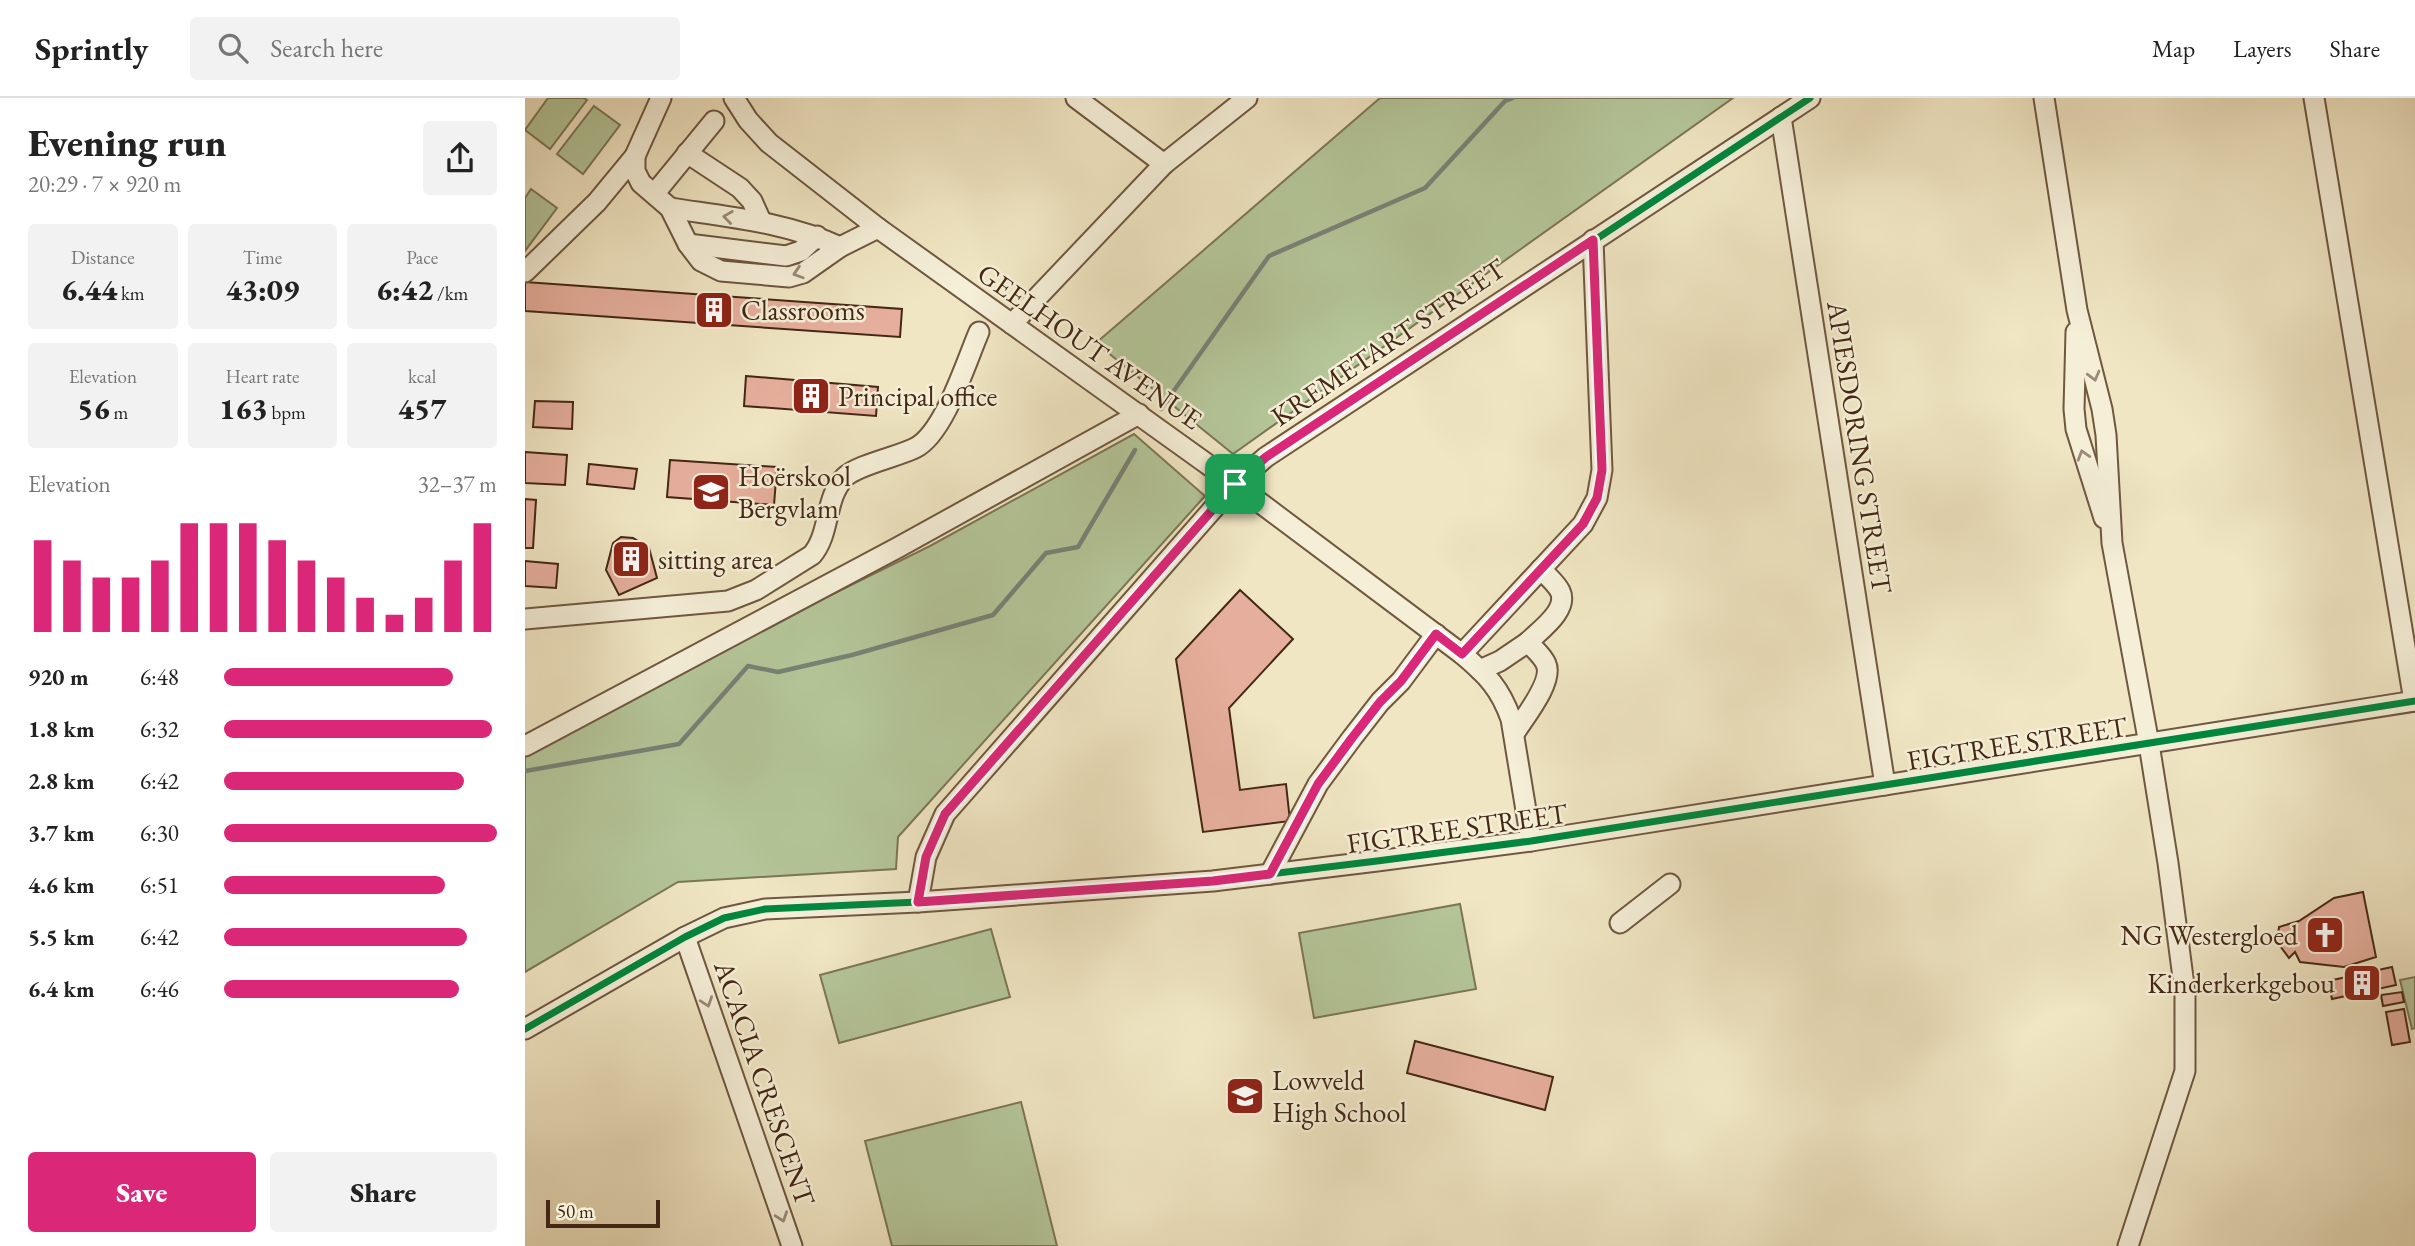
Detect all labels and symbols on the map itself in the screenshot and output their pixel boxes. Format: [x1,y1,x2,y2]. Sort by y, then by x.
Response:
one-way arrow [722,209,734,224]
street label: KREMETART STREET [1264,250,1512,434]
street label: GEELHOUT AVENUE [971,255,1209,437]
one-way arrow [792,265,804,279]
building icon: Classrooms [693,289,735,331]
place label: Classrooms [741,292,865,328]
street label: APIESDORING STREET [1819,297,1901,596]
one-way arrow [2086,370,2100,382]
building icon: Principal office [790,375,832,417]
place label: Principal office [838,378,998,414]
one-way arrow [2077,449,2092,461]
pin [1205,454,1265,514]
place label: Hoërskool Bergvlam [738,458,851,526]
school or university icon: Hoërskool Bergvlam [690,471,732,513]
building icon: sitting area [610,538,652,580]
place label: sitting area [658,541,774,577]
street label: FIGTREE STREET [1904,708,2130,778]
street label: FIGTREE STREET [1344,795,1570,861]
church icon: NG Westergloed [2304,914,2346,956]
place label: NG Westergloed [2120,917,2299,953]
street label: ACACIA CRESCENT [706,955,824,1210]
building icon: Kinderkerkgebou [2341,962,2383,1004]
place label: Kinderkerkgebou [2147,965,2335,1001]
one-way arrow [699,995,713,1007]
place label: Lowveld High School [1272,1062,1407,1130]
school or university icon: Lowveld High School [1224,1075,1266,1117]
scale bar [546,1197,660,1229]
one-way arrow [774,1210,788,1222]

